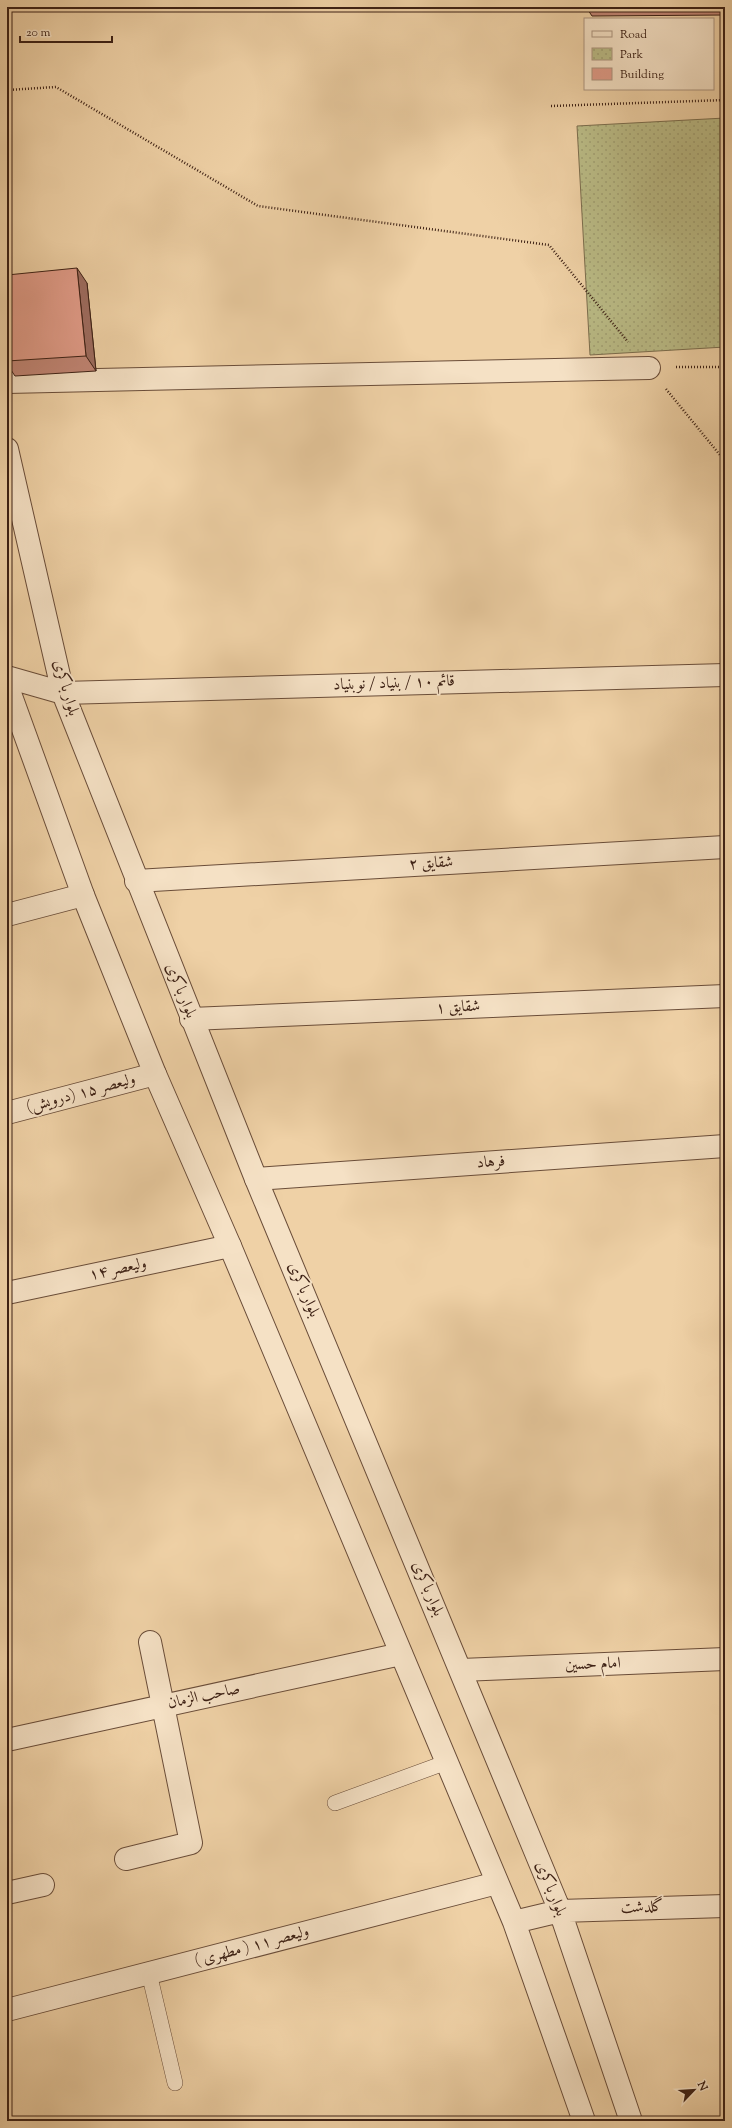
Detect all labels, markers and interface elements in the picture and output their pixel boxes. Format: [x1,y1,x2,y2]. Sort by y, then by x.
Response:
scale bar [20,18,112,44]
legend [584,18,714,90]
text: 20 m [26,24,51,42]
text: Road [620,26,647,44]
text: Park [620,46,643,64]
text: Building [620,66,664,84]
street label: بلوار باکری [46,657,84,719]
street label: قائم ۱۰ / بنیاد / نوبنیاد [333,670,455,699]
street label: شقایق ۲ [408,851,454,877]
street label: بلوار باکری [158,960,202,1022]
street label: شقایق ۱ [435,995,481,1021]
street label: ولیعصر ۱۵ (درویش) [24,1068,138,1120]
street label: فرهاد [476,1151,506,1175]
street label: ولیعصر ۱۴ [87,1253,149,1287]
street label: بلوار باکری [281,1259,325,1321]
street label: بلوار باکری [405,1558,449,1620]
street label: امام حسین [565,1653,621,1678]
street label: صاحب الزمان [166,1678,242,1716]
street label: بلوار باکری [528,1858,572,1920]
street label: گلدشت [620,1896,664,1920]
street label: ولیعصر ۱۱ ( مطهری ) [192,1921,312,1973]
north arrow [674,2070,714,2110]
text: N [693,2078,711,2094]

